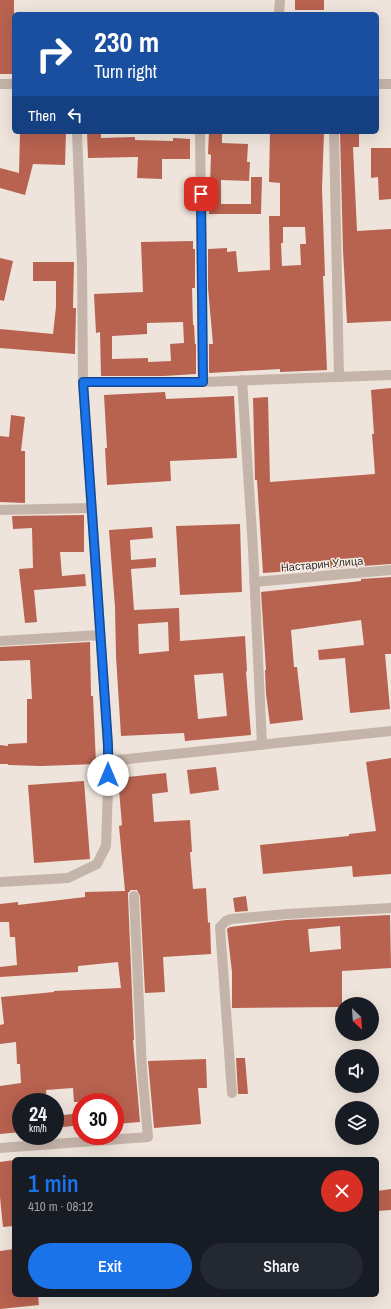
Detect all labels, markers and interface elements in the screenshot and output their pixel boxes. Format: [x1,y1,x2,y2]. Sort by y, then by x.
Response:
text: 230 m [94,23,159,61]
icon: right [28,28,80,80]
text: Turn right [94,59,157,84]
icon: left [64,104,86,126]
text: Then [28,105,56,126]
pin [184,177,218,211]
icon: arrive [190,183,212,205]
street label: Настарин Улица [280,553,365,575]
position arrow [87,754,129,796]
north arrow [335,997,379,1041]
map controls [335,997,379,1145]
button: sound [335,1049,379,1093]
speed limit sign: 30 [72,1093,124,1145]
text: 24 [29,1100,47,1127]
button: layers [335,1101,379,1145]
text: km/h [29,1122,47,1135]
text: 1 min [28,1167,79,1199]
button: close [321,1170,363,1212]
text: 410 m · 08:12 [28,1198,93,1215]
button: Exit [28,1243,192,1289]
button: Share [200,1243,363,1289]

